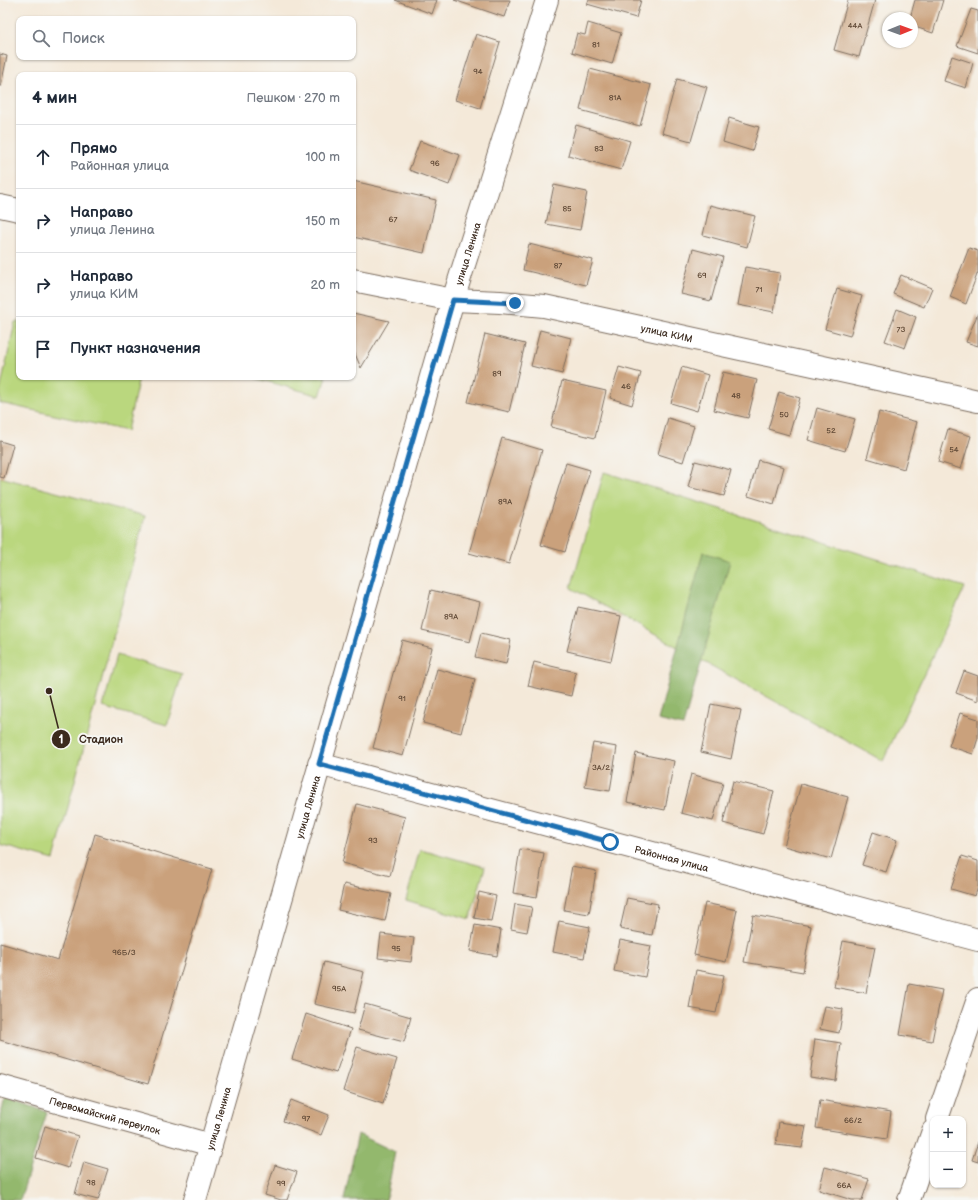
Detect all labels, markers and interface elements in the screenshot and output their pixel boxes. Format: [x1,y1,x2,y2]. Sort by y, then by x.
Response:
north arrow [882,12,918,48]
search box [16,16,356,60]
house number: 44А [848,21,862,30]
icon: search [30,27,52,49]
text: Поиск [62,29,105,48]
house number: 81 [592,40,600,49]
house number: 94 [473,67,483,76]
text: 4 мин [32,88,77,108]
text: Пешком · 270 m [247,90,340,106]
house number: 81А [609,93,621,102]
text: Прямо [70,139,117,158]
house number: 83 [594,144,604,153]
icon: ahead [32,146,54,168]
text: 100 m [305,149,340,165]
text: Районная улица [70,158,169,174]
house number: 96 [430,159,440,168]
text: Направо [70,203,133,222]
house number: 85 [562,204,572,213]
icon: right [32,210,54,232]
text: 150 m [306,213,340,229]
house number: 67 [389,215,397,224]
street label: улица Ленина [453,221,484,287]
text: улица Ленина [70,222,155,238]
house number: 87 [554,261,562,270]
text: Направо [70,267,133,286]
house number: 69 [697,271,707,280]
icon: right [32,274,54,296]
text: 20 m [310,277,340,293]
house number: 71 [755,285,763,294]
text: улица КИМ [70,286,138,302]
route end [506,294,524,312]
street label: улица КИМ [640,322,694,345]
house number: 73 [897,325,905,334]
icon: arrive [32,338,54,360]
text: Пункт назначения [70,339,201,358]
house number: 89 [492,369,502,378]
house number: 46 [621,382,631,391]
house number: 48 [731,391,741,400]
house number: 50 [779,410,789,419]
house number: 52 [826,426,836,435]
house number: 54 [949,445,959,454]
house number: 89А [498,497,512,506]
house number: 89А [444,612,458,621]
house number: 91 [398,694,406,703]
callout: Стадион [51,728,131,751]
text: 1 [58,732,64,747]
text: Стадион [79,733,123,746]
house number: 3А/2 [592,763,610,772]
street label: улица Ленина [294,774,323,840]
route start [601,833,619,851]
house number: 93 [368,836,378,845]
street label: Районная улица [633,843,710,875]
house number: 95 [391,944,401,953]
house number: 96Б/3 [112,948,136,957]
house number: 95А [332,984,346,993]
street label: улица Ленина [205,1085,234,1152]
street label: Первомайский переулок [48,1095,162,1138]
house number: 97 [302,1114,310,1123]
house number: 66/2 [844,1116,862,1125]
map controls [930,1116,966,1188]
button: + [930,1116,966,1152]
button: − [930,1152,966,1188]
house number: 98 [86,1178,96,1187]
house number: 99 [276,1179,286,1188]
house number: 66А [837,1181,851,1190]

